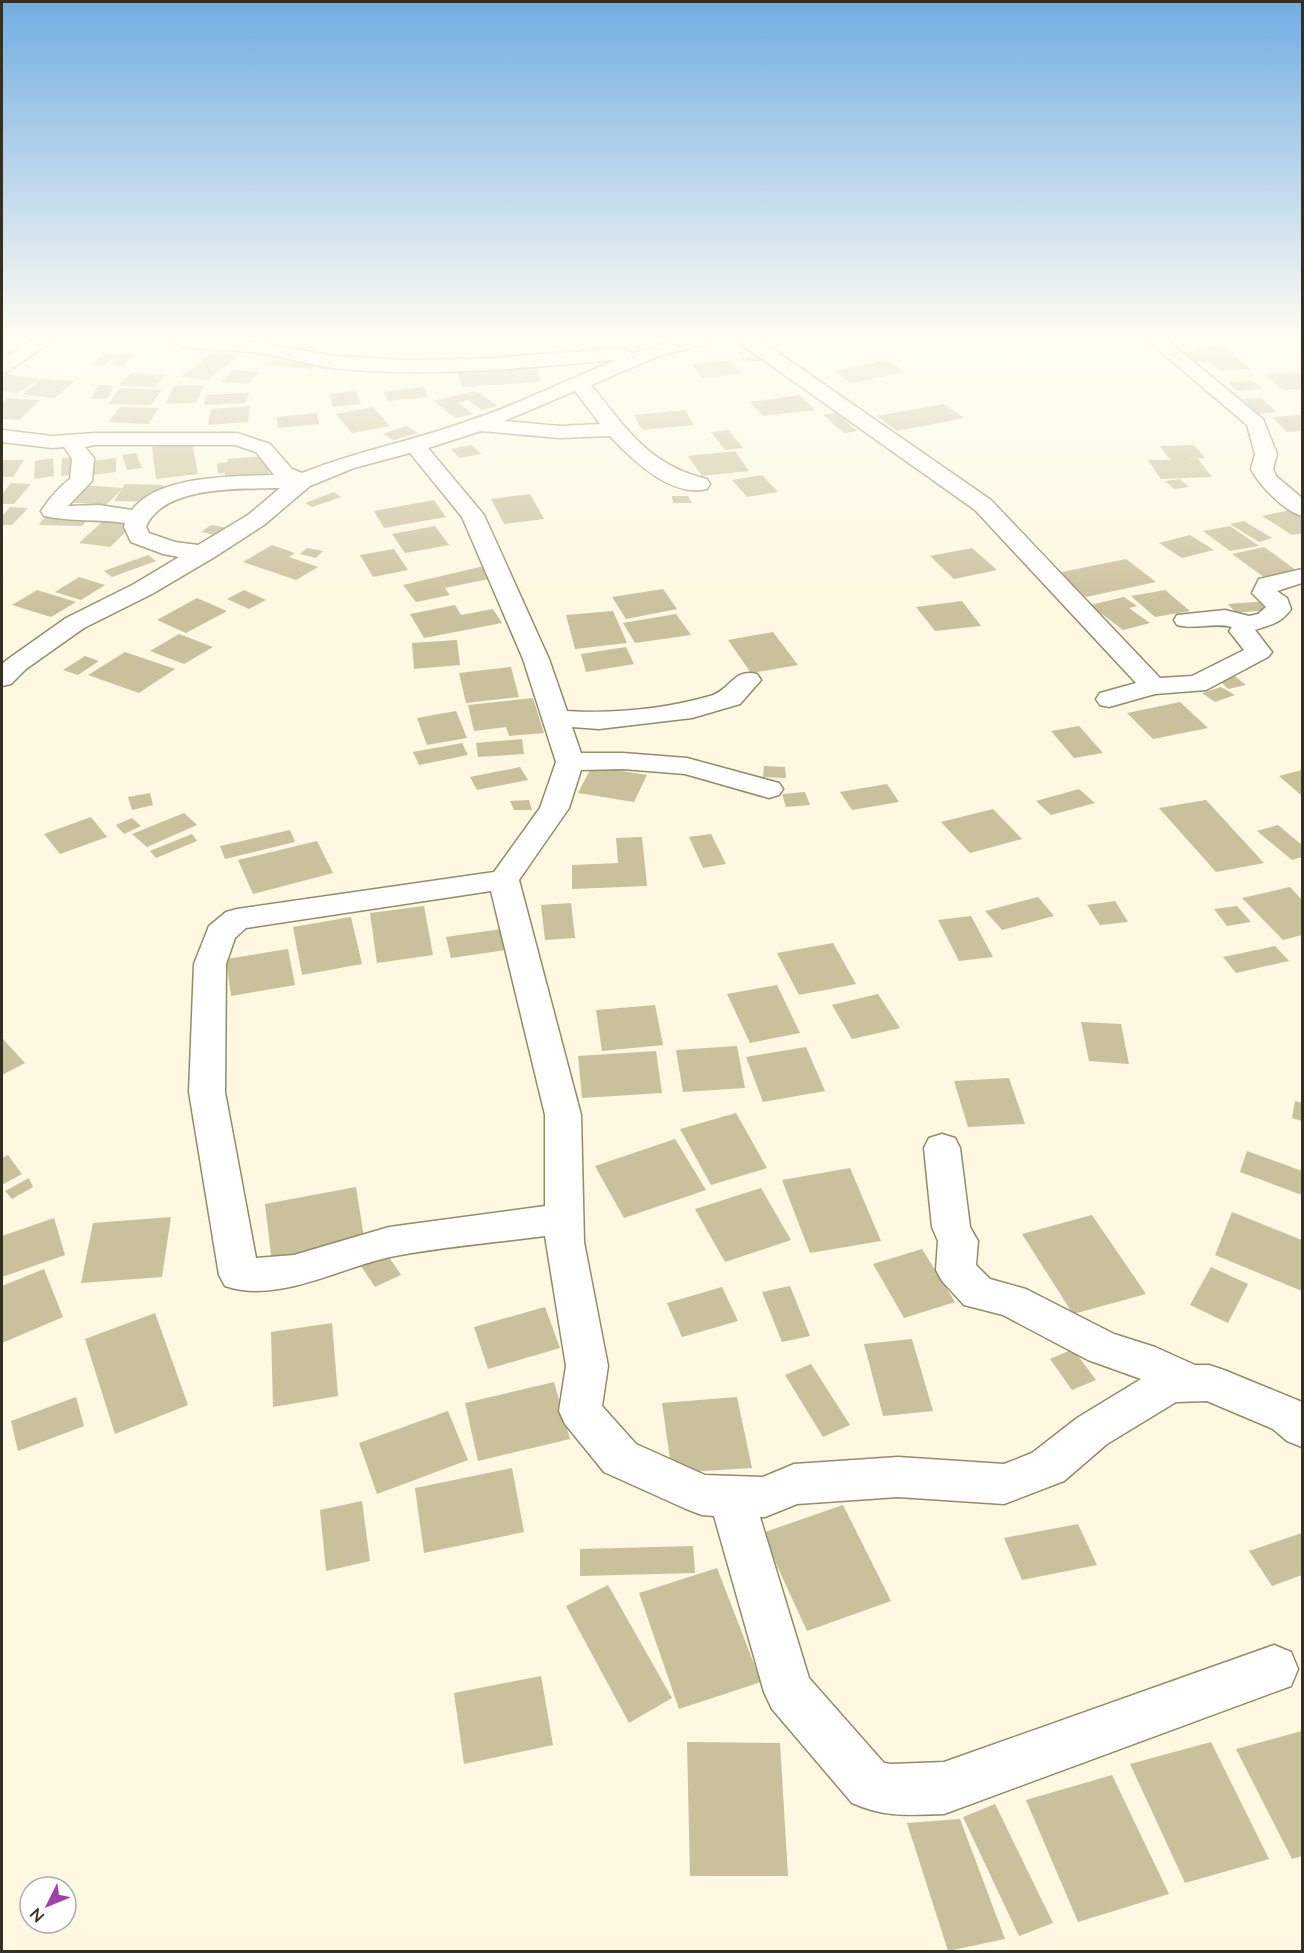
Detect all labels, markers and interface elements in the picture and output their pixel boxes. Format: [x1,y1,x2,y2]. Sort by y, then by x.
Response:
north arrow [18,1875,78,1935]
text: N [26,1905,48,1927]

